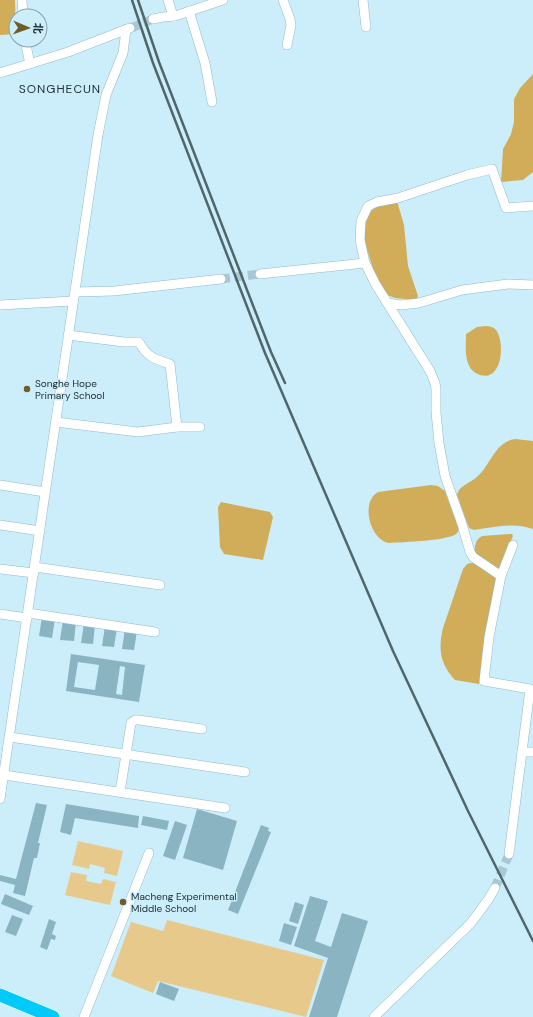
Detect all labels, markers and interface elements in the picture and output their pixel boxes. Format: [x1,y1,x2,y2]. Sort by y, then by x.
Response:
north arrow [8,8,48,48]
text: 北 [31,23,45,34]
district label: SONGHECUN [19,81,101,97]
place label: Songhe Hope Primary School [35,377,105,402]
marker: Songhe Hope Primary School [22,384,32,394]
place label: Macheng Experimental Middle School [131,890,237,915]
marker: Macheng Experimental Middle School [118,897,128,907]

